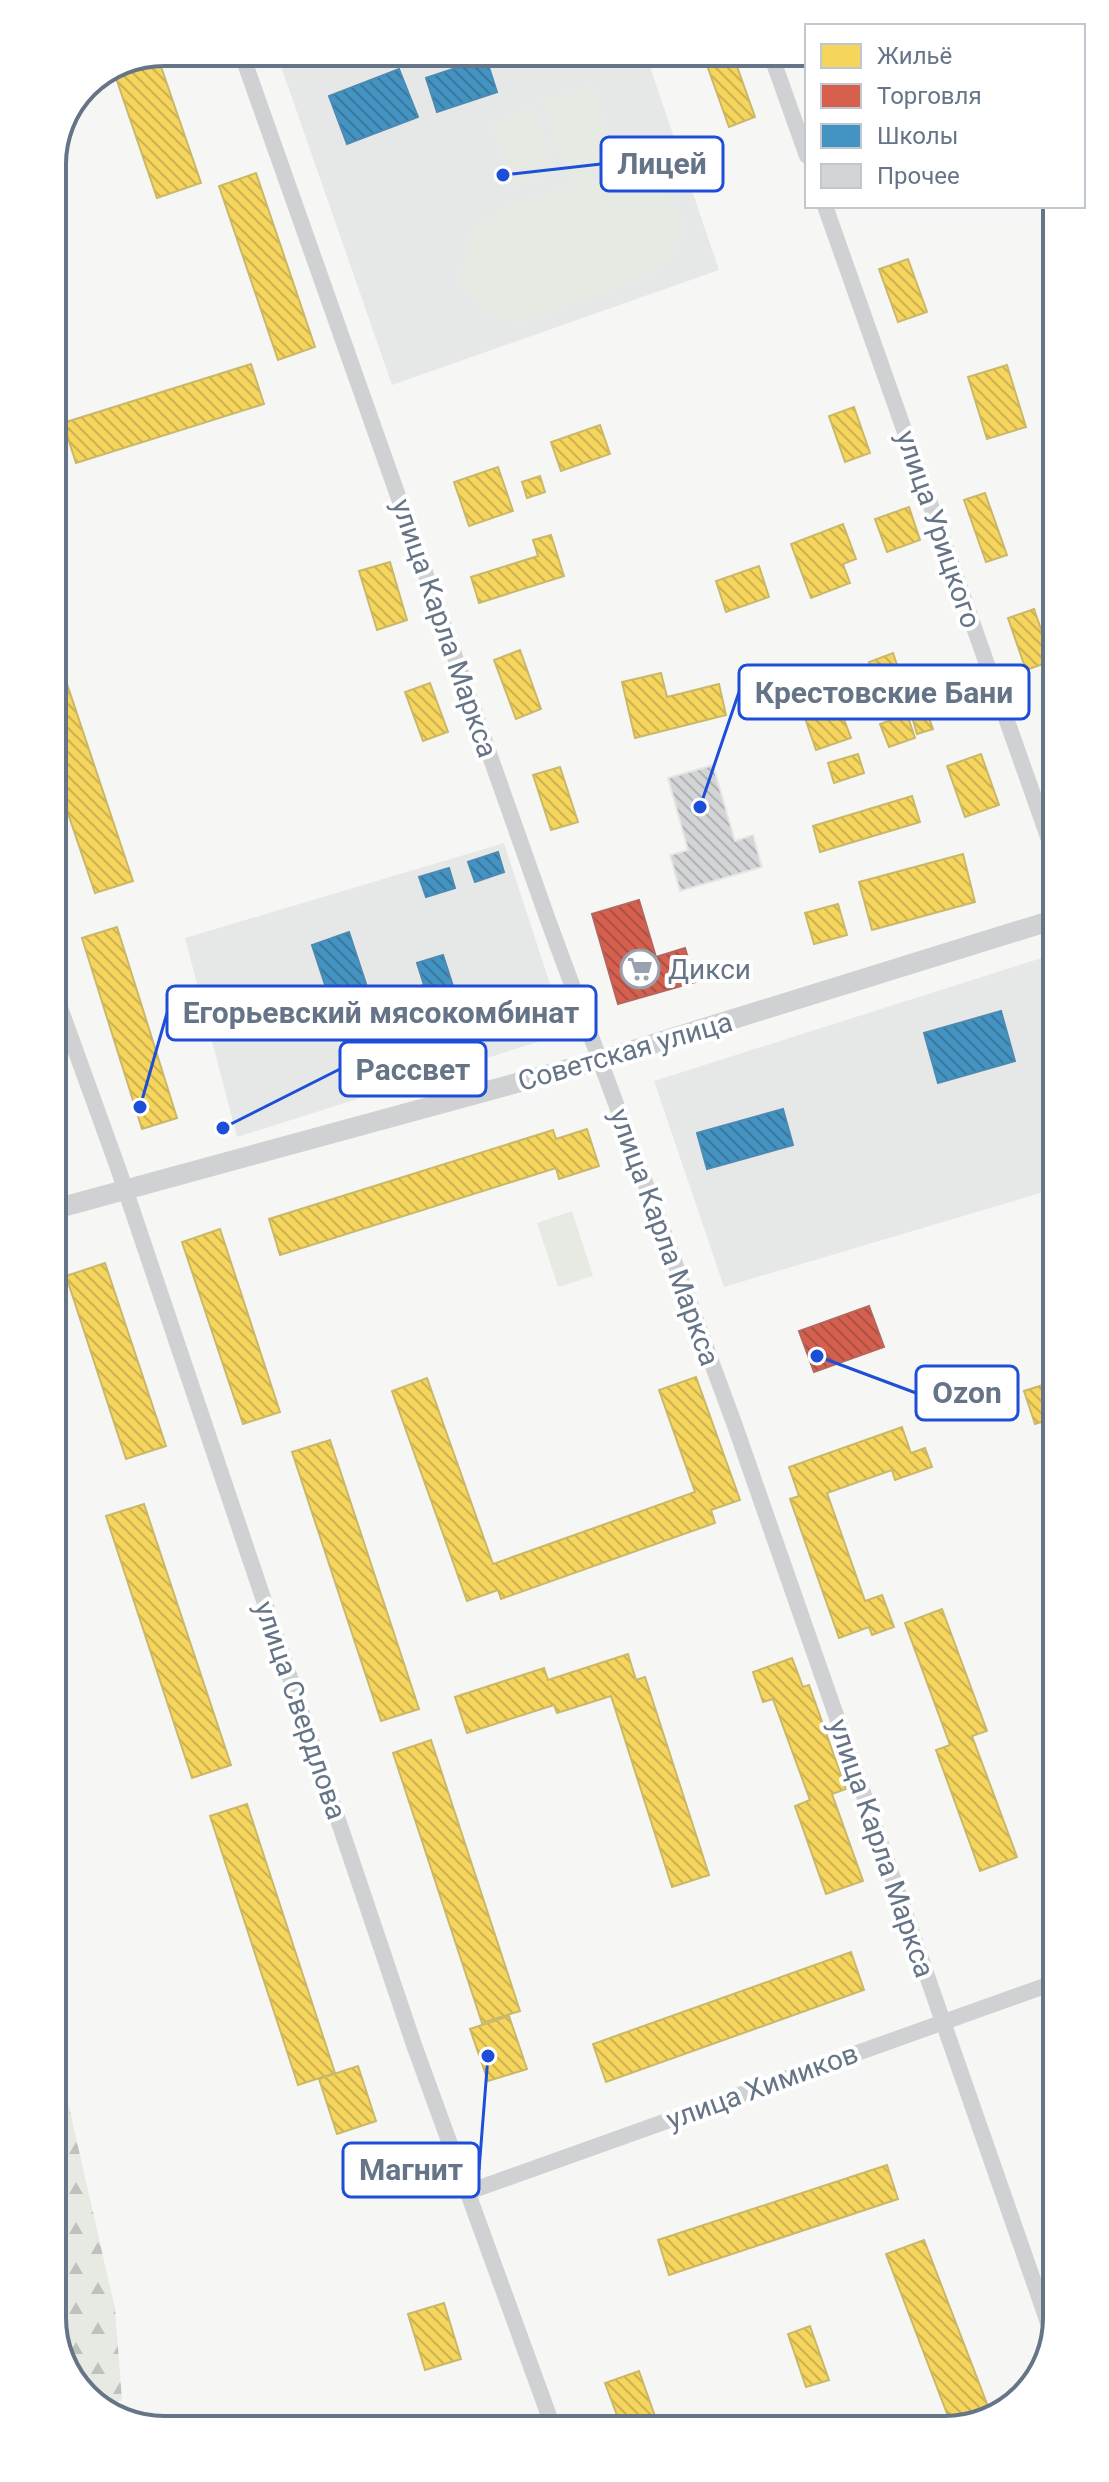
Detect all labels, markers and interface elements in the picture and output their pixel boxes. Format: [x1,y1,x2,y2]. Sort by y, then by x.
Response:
legend [805,24,1085,208]
text: Жильё [877,42,952,70]
text: Торговля [877,82,982,110]
text: Школы [877,122,958,150]
callout: Лицей [601,137,723,191]
text: Лицей [617,146,707,181]
text: Прочее [877,162,960,190]
street label: улица Урицкого [889,426,988,632]
street label: улица Карла Маркса [385,495,504,762]
callout: Крестовские Бани [739,665,1029,719]
text: Крестовские Бани [755,675,1013,710]
supermarket icon: Дикси [619,948,661,990]
place label: Дикси [668,953,751,986]
callout: Егорьевский мясокомбинат [167,986,596,1040]
text: Егорьевский мясокомбинат [183,995,579,1030]
street label: Советская улица [514,1005,736,1098]
callout: Рассвет [340,1042,486,1096]
text: Рассвет [356,1052,470,1087]
street label: улица Карла Маркса [603,1104,726,1370]
callout: Ozon [916,1366,1018,1420]
text: Ozon [932,1375,1002,1410]
street label: улица Свердлова [248,1597,353,1824]
street label: улица Карла Маркса [822,1715,941,1982]
street label: улица Химиков [662,2037,862,2136]
callout: Магнит [343,2143,479,2197]
text: Магнит [359,2152,463,2187]

